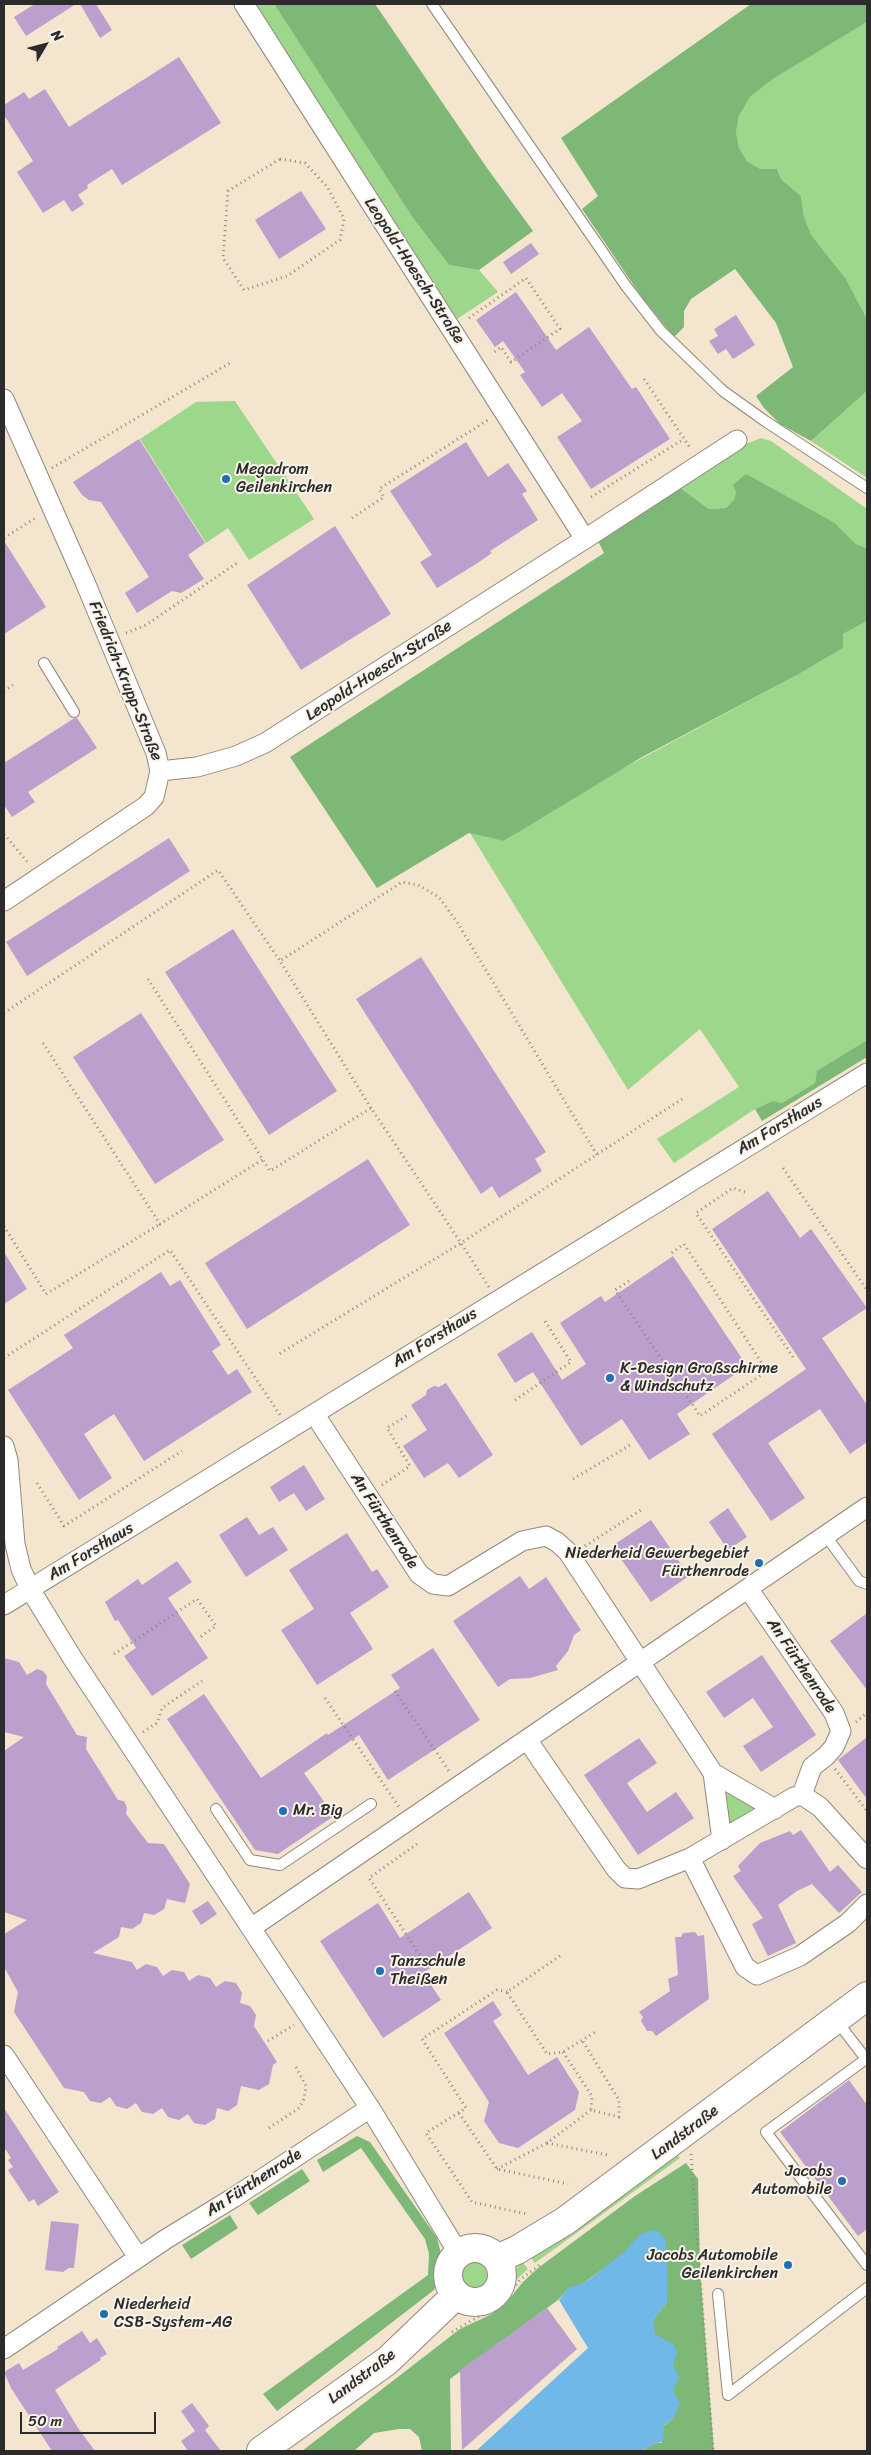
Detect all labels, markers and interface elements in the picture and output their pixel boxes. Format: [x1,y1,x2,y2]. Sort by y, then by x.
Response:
north arrow [20,20,70,70]
text: N [44,24,70,47]
street label: Leopold-Hoesch-Straße [360,194,468,348]
place label: Megadrom Geilenkirchen [236,460,332,498]
marker: Megadrom Geilenkirchen [220,473,232,485]
street label: Friedrich-Krupp-Straße [84,598,166,764]
street label: Leopold-Hoesch-Straße [302,617,456,725]
street label: Am Forsthaus [734,1093,826,1159]
street label: Am Forsthaus [389,1304,481,1372]
place label: K-Design Großschirme & Windschutz [620,1359,778,1397]
marker: K-Design Großschirme & Windschutz [604,1372,616,1384]
street label: An Fürthenrode [346,1470,422,1572]
street label: Am Forsthaus [45,1519,137,1585]
place label: Niederheid Gewerbegebiet Fürthenrode [565,1544,749,1582]
marker: Niederheid Gewerbegebiet Fürthenrode [753,1557,765,1569]
street label: An Fürthenrode [762,1615,840,1717]
place label: Mr. Big [293,1801,343,1821]
marker: Mr. Big [277,1805,289,1817]
place label: Tanzschule Theißen [390,1952,465,1990]
marker: Tanzschule Theißen [374,1965,386,1977]
street label: Landstraße [648,2101,722,2165]
street label: An Fürthenrode [203,2145,305,2221]
place label: Jacobs Automobile [752,2162,832,2200]
marker: Jacobs Automobile [836,2175,848,2187]
place label: Jacobs Automobile Geilenkirchen [647,2246,778,2284]
marker: Jacobs Automobile Geilenkirchen [782,2259,794,2271]
place label: Niederheid CSB-System-AG [114,2295,232,2333]
marker: Niederheid CSB-System-AG [98,2308,110,2320]
street label: Landstraße [325,2345,399,2409]
scale bar [22,2402,159,2434]
text: 50 m [28,2408,62,2434]

